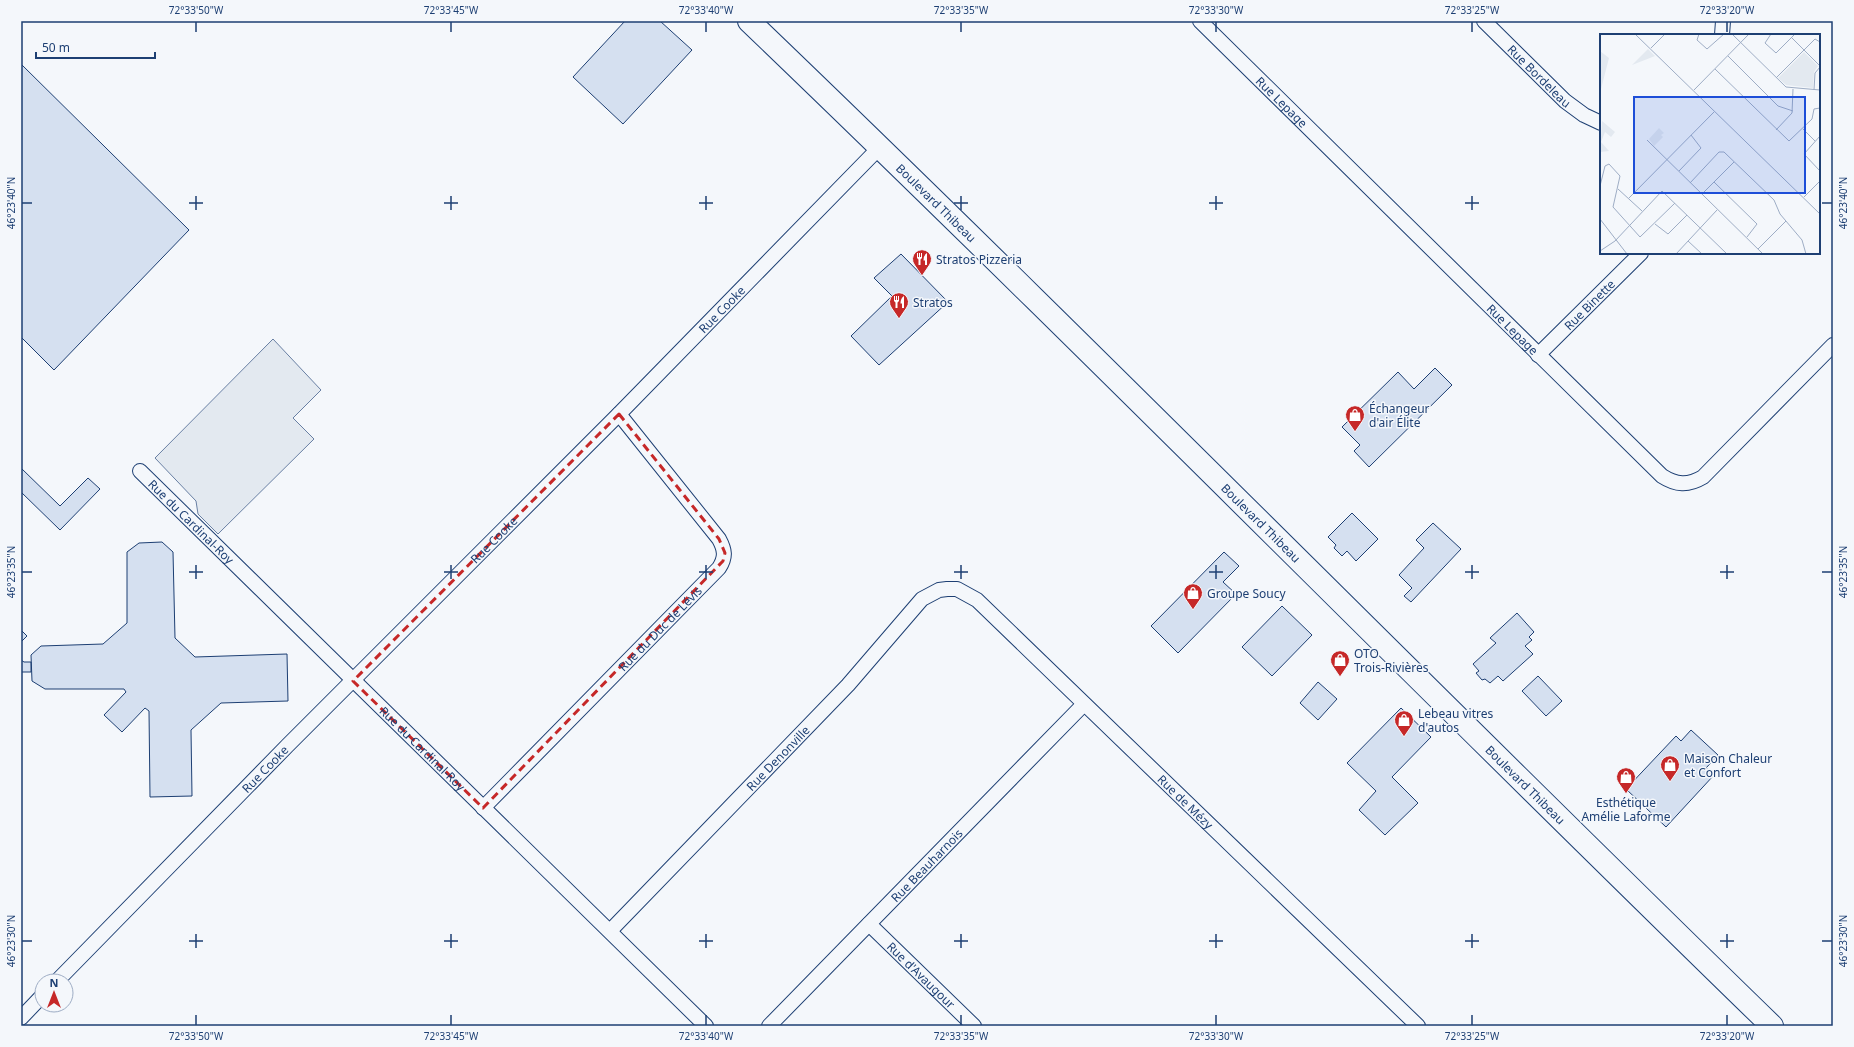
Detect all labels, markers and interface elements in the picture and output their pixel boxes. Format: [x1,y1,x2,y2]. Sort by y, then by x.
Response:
text: 72°33'50"W [169,3,224,17]
text: 72°33'45"W [424,3,479,17]
text: 72°33'40"W [679,3,734,17]
text: 72°33'35"W [934,3,989,17]
text: 72°33'30"W [1189,3,1244,17]
text: 72°33'25"W [1445,3,1500,17]
text: 72°33'20"W [1700,3,1755,17]
scale bar [36,34,155,60]
inset map [1600,34,1820,254]
text: 50 m [42,39,70,56]
street label: Rue Bordeleau [1504,41,1575,111]
street label: Rue Lepage [1252,72,1312,131]
street label: Boulevard Thibeau [893,160,980,246]
text: 46°23'40"N [4,177,18,229]
text: 46°23'40"N [1836,177,1850,229]
restaurant icon: Stratos Pizzeria [911,248,933,276]
place label: Stratos Pizzeria [936,251,1022,268]
street label: Rue Binette [1560,275,1619,333]
street label: Rue Cooke [694,282,749,337]
restaurant icon: Stratos [888,291,910,319]
place label: Stratos [913,294,953,311]
street label: Rue Lepage [1483,300,1542,358]
place label: Échangeur d'air Élite [1369,400,1430,431]
shop icon: Échangeur d'air Élite [1344,404,1366,432]
street label: Rue du Cardinal-Roy [145,475,239,568]
street label: Boulevard Thibeau [1218,479,1305,566]
street label: Rue Cooke [466,512,521,567]
text: 46°23'35"N [4,546,18,598]
text: 46°23'35"N [1836,546,1850,598]
street label: Rue du Duc de Lévis [614,582,706,675]
shop icon: Groupe Soucy [1182,582,1204,610]
place label: Groupe Soucy [1207,585,1286,602]
place label: OTO Trois-Rivières [1354,645,1429,676]
shop icon: OTO Trois-Rivières [1329,649,1351,677]
street label: Rue du Cardinal-Roy [376,702,470,795]
place label: Lebeau vitres d'autos [1418,705,1493,736]
shop icon: Lebeau vitres d'autos [1393,709,1415,737]
street label: Rue Denonville [742,721,813,794]
street label: Rue Cooke [238,741,292,796]
street label: Boulevard Thibeau [1482,741,1569,828]
place label: Maison Chaleur et Confort [1684,750,1772,781]
shop icon: Maison Chaleur et Confort [1659,754,1681,782]
shop icon: Esthétique Amélie Laforme [1615,766,1637,794]
street label: Rue de Mézy [1154,771,1218,833]
place label: Esthétique Amélie Laforme [1581,794,1671,825]
street label: Rue Beauharnois [887,825,966,905]
text: 46°23'30"N [4,915,18,967]
text: 46°23'30"N [1836,915,1850,967]
street label: Rue d'Avaugour [884,938,959,1012]
north arrow [34,973,74,1013]
text: N [50,975,58,990]
text: 72°33'50"W [169,1029,224,1043]
text: 72°33'45"W [424,1029,479,1043]
text: 72°33'40"W [679,1029,734,1043]
text: 72°33'35"W [934,1029,989,1043]
text: 72°33'30"W [1189,1029,1244,1043]
text: 72°33'25"W [1445,1029,1500,1043]
text: 72°33'20"W [1700,1029,1755,1043]

